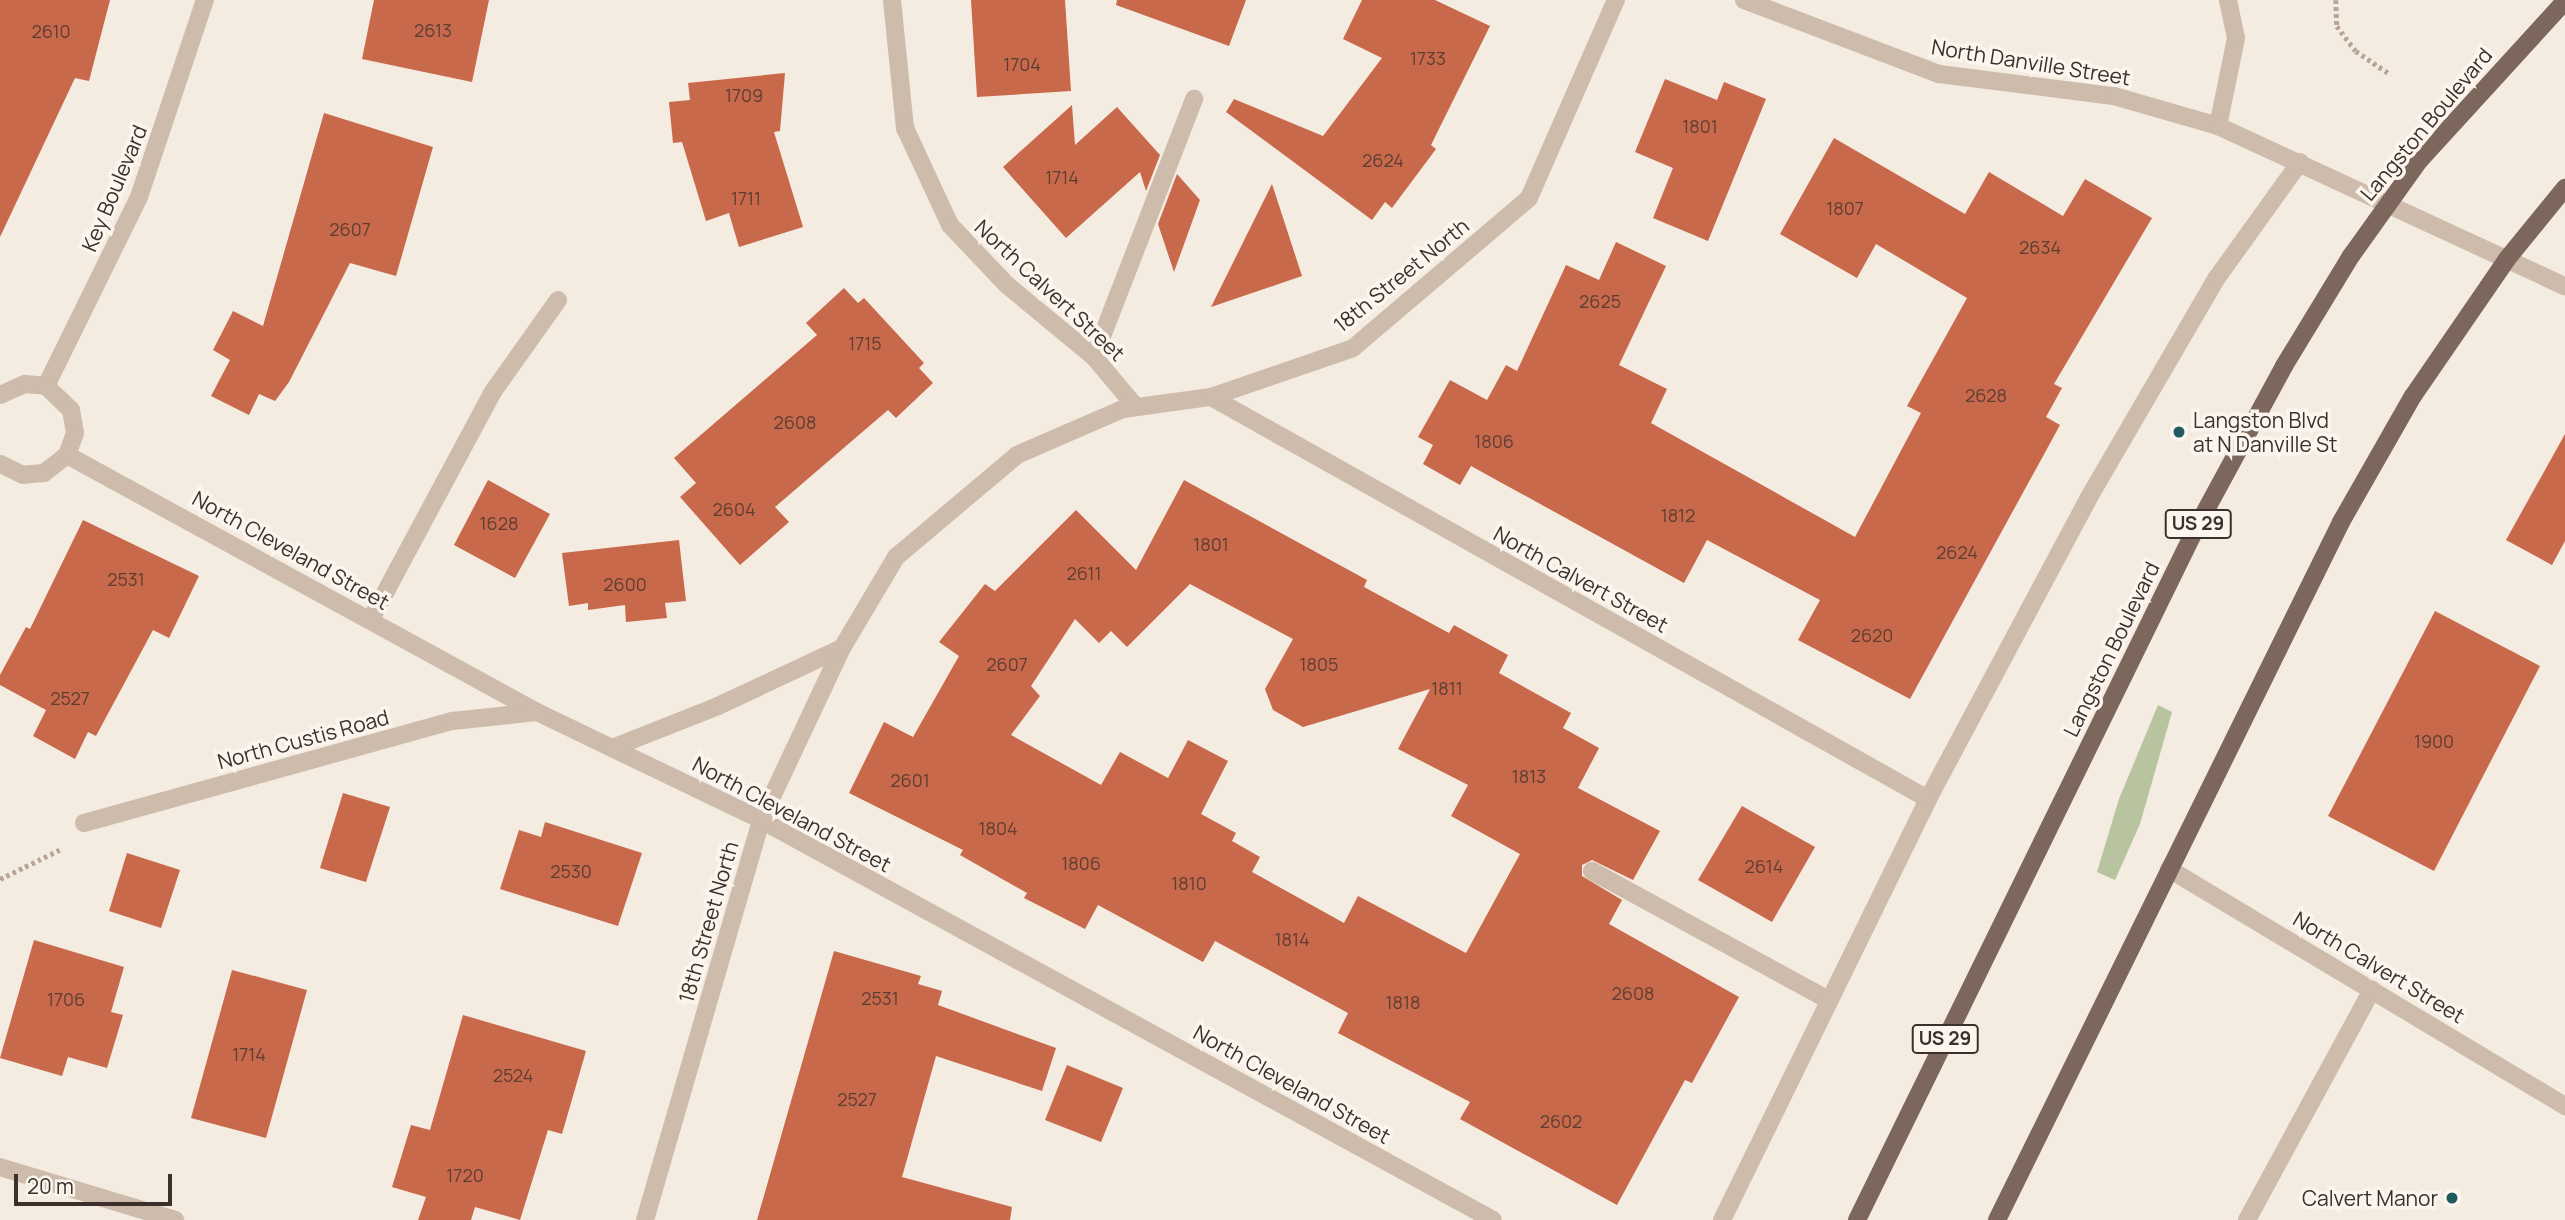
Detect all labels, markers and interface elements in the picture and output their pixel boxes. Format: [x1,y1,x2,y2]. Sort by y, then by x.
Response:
house number: 2613 [414,19,452,41]
house number: 2610 [31,20,71,42]
street label: North Danville Street [1930,34,2132,90]
street label: Langston Boulevard [2355,43,2497,205]
house number: 1733 [1410,47,1446,69]
house number: 1704 [1003,53,1041,75]
house number: 1709 [725,84,763,106]
house number: 1801 [1682,115,1718,137]
street label: Key Boulevard [76,121,152,255]
house number: 2624 [1362,149,1404,171]
house number: 1714 [1045,166,1079,188]
house number: 1711 [731,187,761,209]
house number: 1807 [1826,197,1864,219]
street label: 18th Street North [1328,213,1474,337]
street label: North Calvert Street [970,214,1130,366]
house number: 2607 [329,218,371,240]
house number: 2634 [2019,236,2061,258]
house number: 2625 [1579,290,1621,312]
house number: 1715 [848,332,882,354]
house number: 2628 [1965,384,2007,406]
place label: Langston Blvd at N Danville St [2193,407,2337,457]
house number: 2608 [774,411,816,433]
marker: Langston Blvd at N Danville St [2171,424,2187,440]
house number: 1806 [1474,430,1514,452]
street label: North Cleveland Street [188,485,394,615]
house number: 2604 [712,498,756,520]
house number: 1812 [1661,504,1695,526]
road number: US 29 [2163,509,2233,540]
house number: 1628 [480,512,518,534]
street label: North Calvert Street [1489,521,1673,637]
house number: 1801 [1193,533,1229,555]
house number: 2624 [1936,541,1978,563]
street label: Langston Boulevard [2058,557,2164,741]
house number: 2611 [1066,562,1102,584]
house number: 2531 [107,568,145,590]
house number: 2600 [603,573,647,595]
house number: 2620 [1851,624,1893,646]
house number: 2607 [986,653,1028,675]
house number: 1805 [1300,653,1338,675]
house number: 1811 [1431,677,1463,699]
house number: 2527 [50,687,90,709]
street label: North Custis Road [215,704,391,774]
house number: 1900 [2414,730,2454,752]
street label: North Cleveland Street [688,751,896,877]
house number: 1813 [1512,765,1546,787]
house number: 2601 [890,769,930,791]
house number: 1804 [978,817,1018,839]
street label: 18th Street North [673,838,743,1006]
house number: 1806 [1061,852,1101,874]
house number: 2614 [1745,855,1783,877]
house number: 2530 [550,860,592,882]
house number: 1810 [1171,872,1207,894]
street label: North Calvert Street [2289,906,2469,1028]
house number: 1814 [1274,928,1310,950]
house number: 2608 [1612,982,1654,1004]
house number: 2531 [861,987,899,1009]
house number: 1706 [47,988,85,1010]
house number: 1818 [1386,991,1420,1013]
street label: North Cleveland Street [1189,1019,1395,1149]
road number: US 29 [1910,1023,1980,1054]
house number: 1714 [232,1043,266,1065]
house number: 2524 [493,1064,533,1086]
house number: 2527 [837,1088,877,1110]
house number: 2602 [1540,1110,1582,1132]
scale bar [18,1160,175,1204]
house number: 1720 [446,1164,484,1186]
text: 20 m [27,1172,74,1200]
place label: Calvert Manor [2302,1185,2438,1211]
marker: Calvert Manor [2444,1190,2460,1206]

